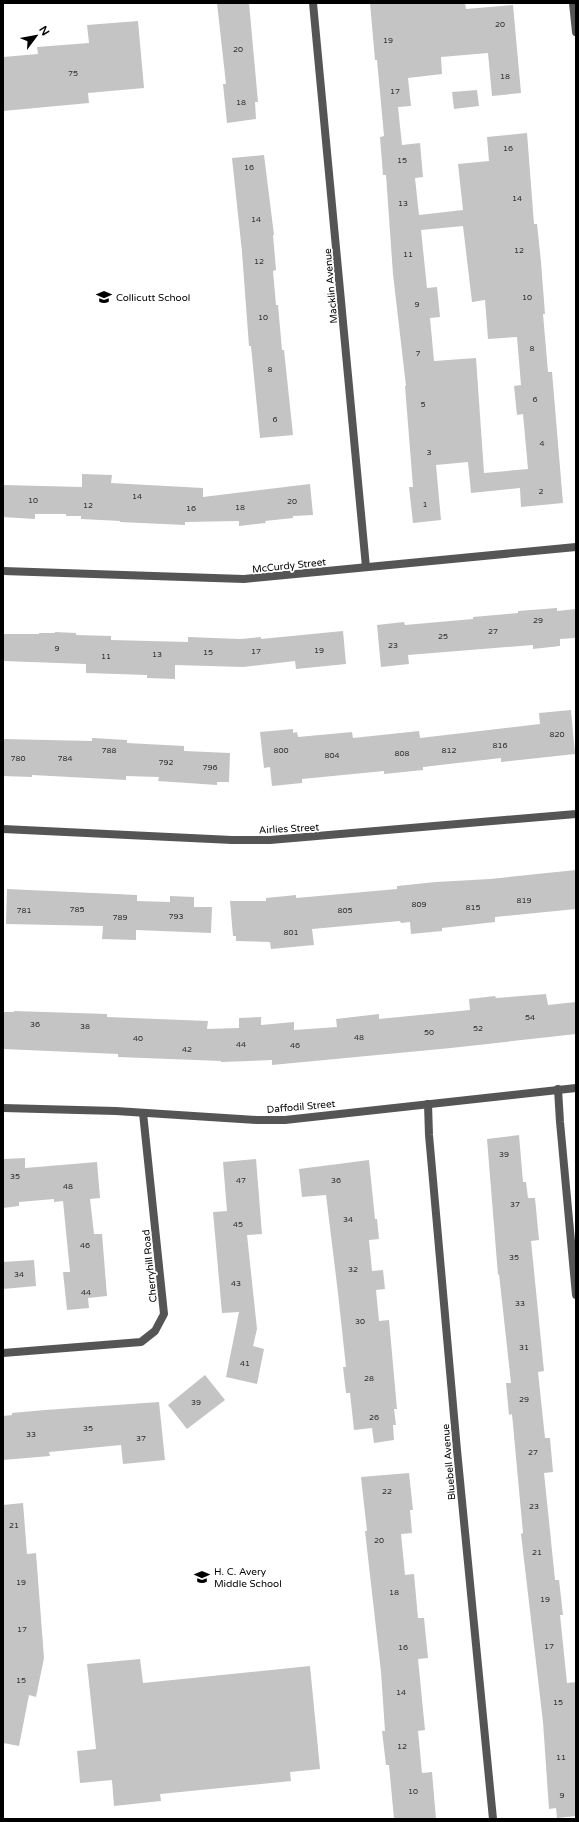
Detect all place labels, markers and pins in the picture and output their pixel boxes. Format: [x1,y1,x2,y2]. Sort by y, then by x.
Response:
school or university icon: Collicutt School [95,288,113,306]
place label: Collicutt School [116,292,190,304]
place label: H. C. Avery Middle School [214,1566,282,1590]
school or university icon: H. C. Avery Middle School [193,1568,211,1586]

